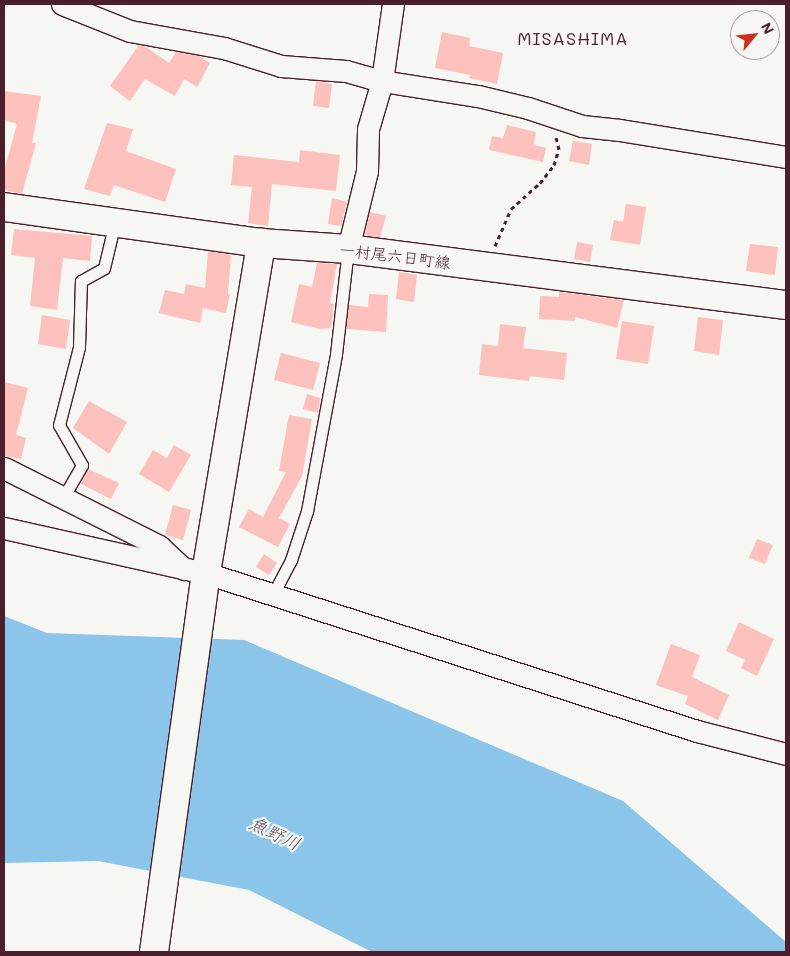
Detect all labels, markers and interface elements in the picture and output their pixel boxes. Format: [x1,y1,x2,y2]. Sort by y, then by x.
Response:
north arrow [730,10,780,60]
text: N [757,19,779,37]
district label: MISASHIMA [516,27,630,49]
street label: 一村尾六日町線 [338,240,452,272]
water label: 魚野川 [246,811,304,855]

